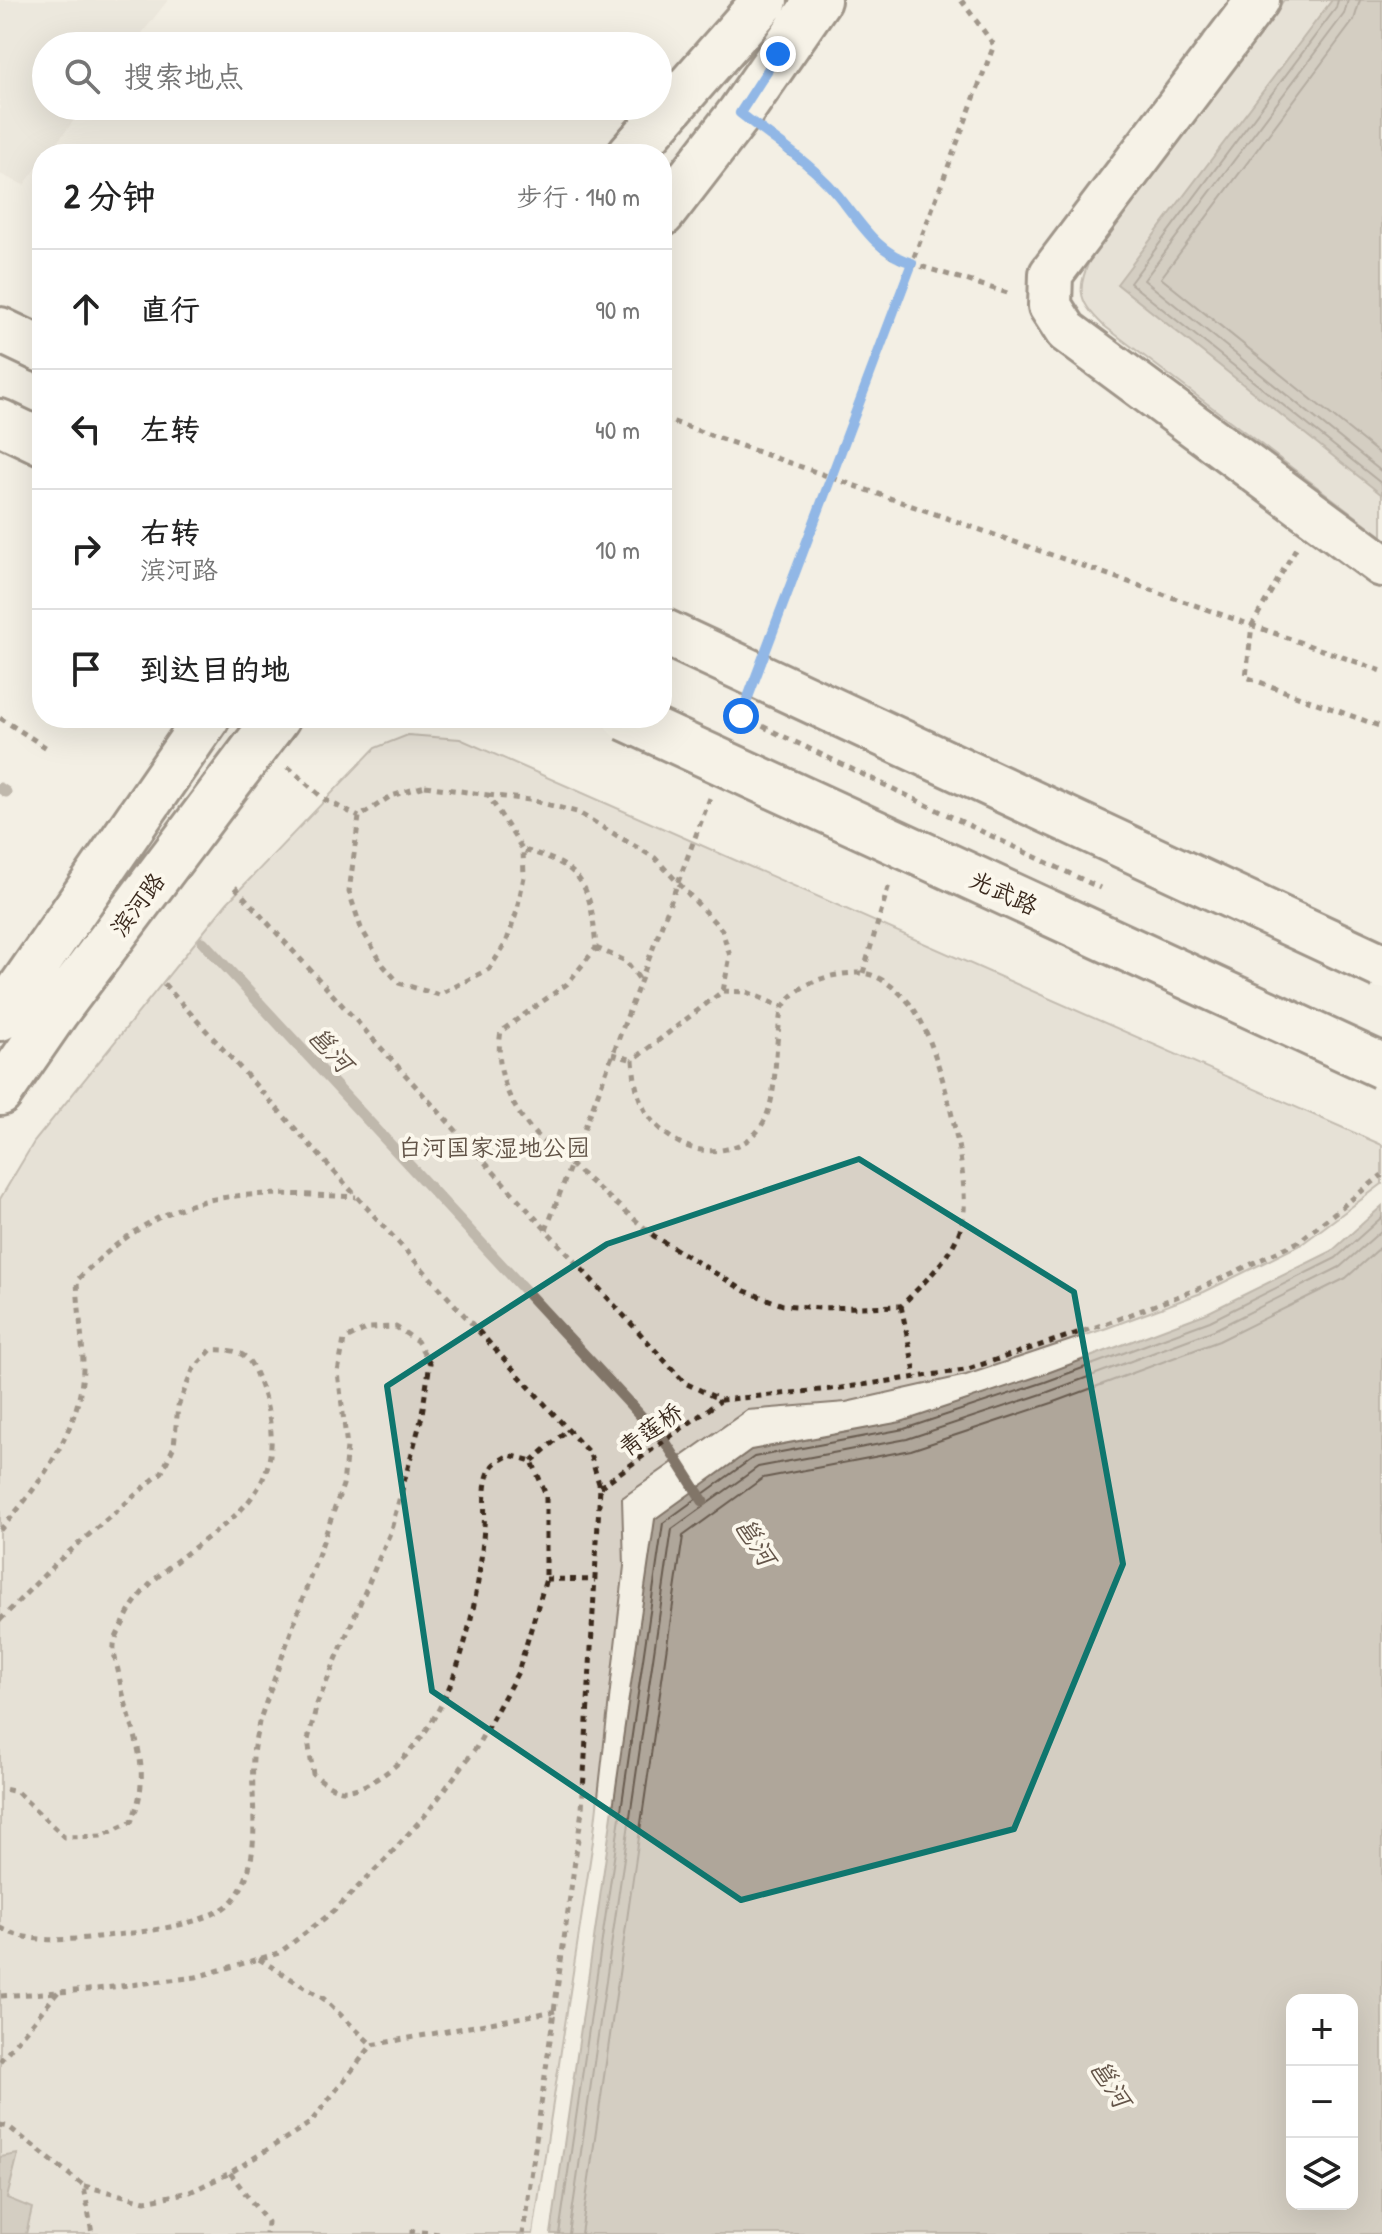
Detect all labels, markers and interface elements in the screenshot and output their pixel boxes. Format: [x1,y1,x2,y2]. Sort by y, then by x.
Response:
search box [32,32,672,120]
route end [760,36,796,72]
icon: search [60,54,104,98]
text: 搜索地点 [124,56,244,96]
text: 2 分钟 [64,173,156,219]
text: 步行 · 140 m [516,179,640,214]
icon: ahead [64,287,108,331]
text: 直行 [140,289,200,329]
text: 90 m [595,292,640,327]
icon: left [64,407,108,451]
text: 左转 [140,409,200,449]
text: 40 m [595,412,640,447]
text: 右转 [140,512,200,552]
icon: right [64,527,108,571]
text: 10 m [595,532,640,567]
text: 滨河路 [140,552,218,587]
icon: arrive [64,647,108,691]
text: 到达目的地 [140,649,290,689]
route start [723,698,759,734]
street label: 光武路 [965,862,1043,922]
street label: 滨河路 [103,866,171,942]
water label: 邕河 [300,1018,364,1083]
park label: 白河国家湿地公园 [398,1131,590,1163]
street label: 青莲桥 [611,1395,689,1463]
water label: 邕河 [727,1510,787,1576]
map controls [1286,1994,1358,2210]
button: + [1286,1994,1358,2066]
water label: 邕河 [1082,2052,1142,2118]
button: − [1286,2066,1358,2138]
button: layers [1286,2138,1358,2210]

